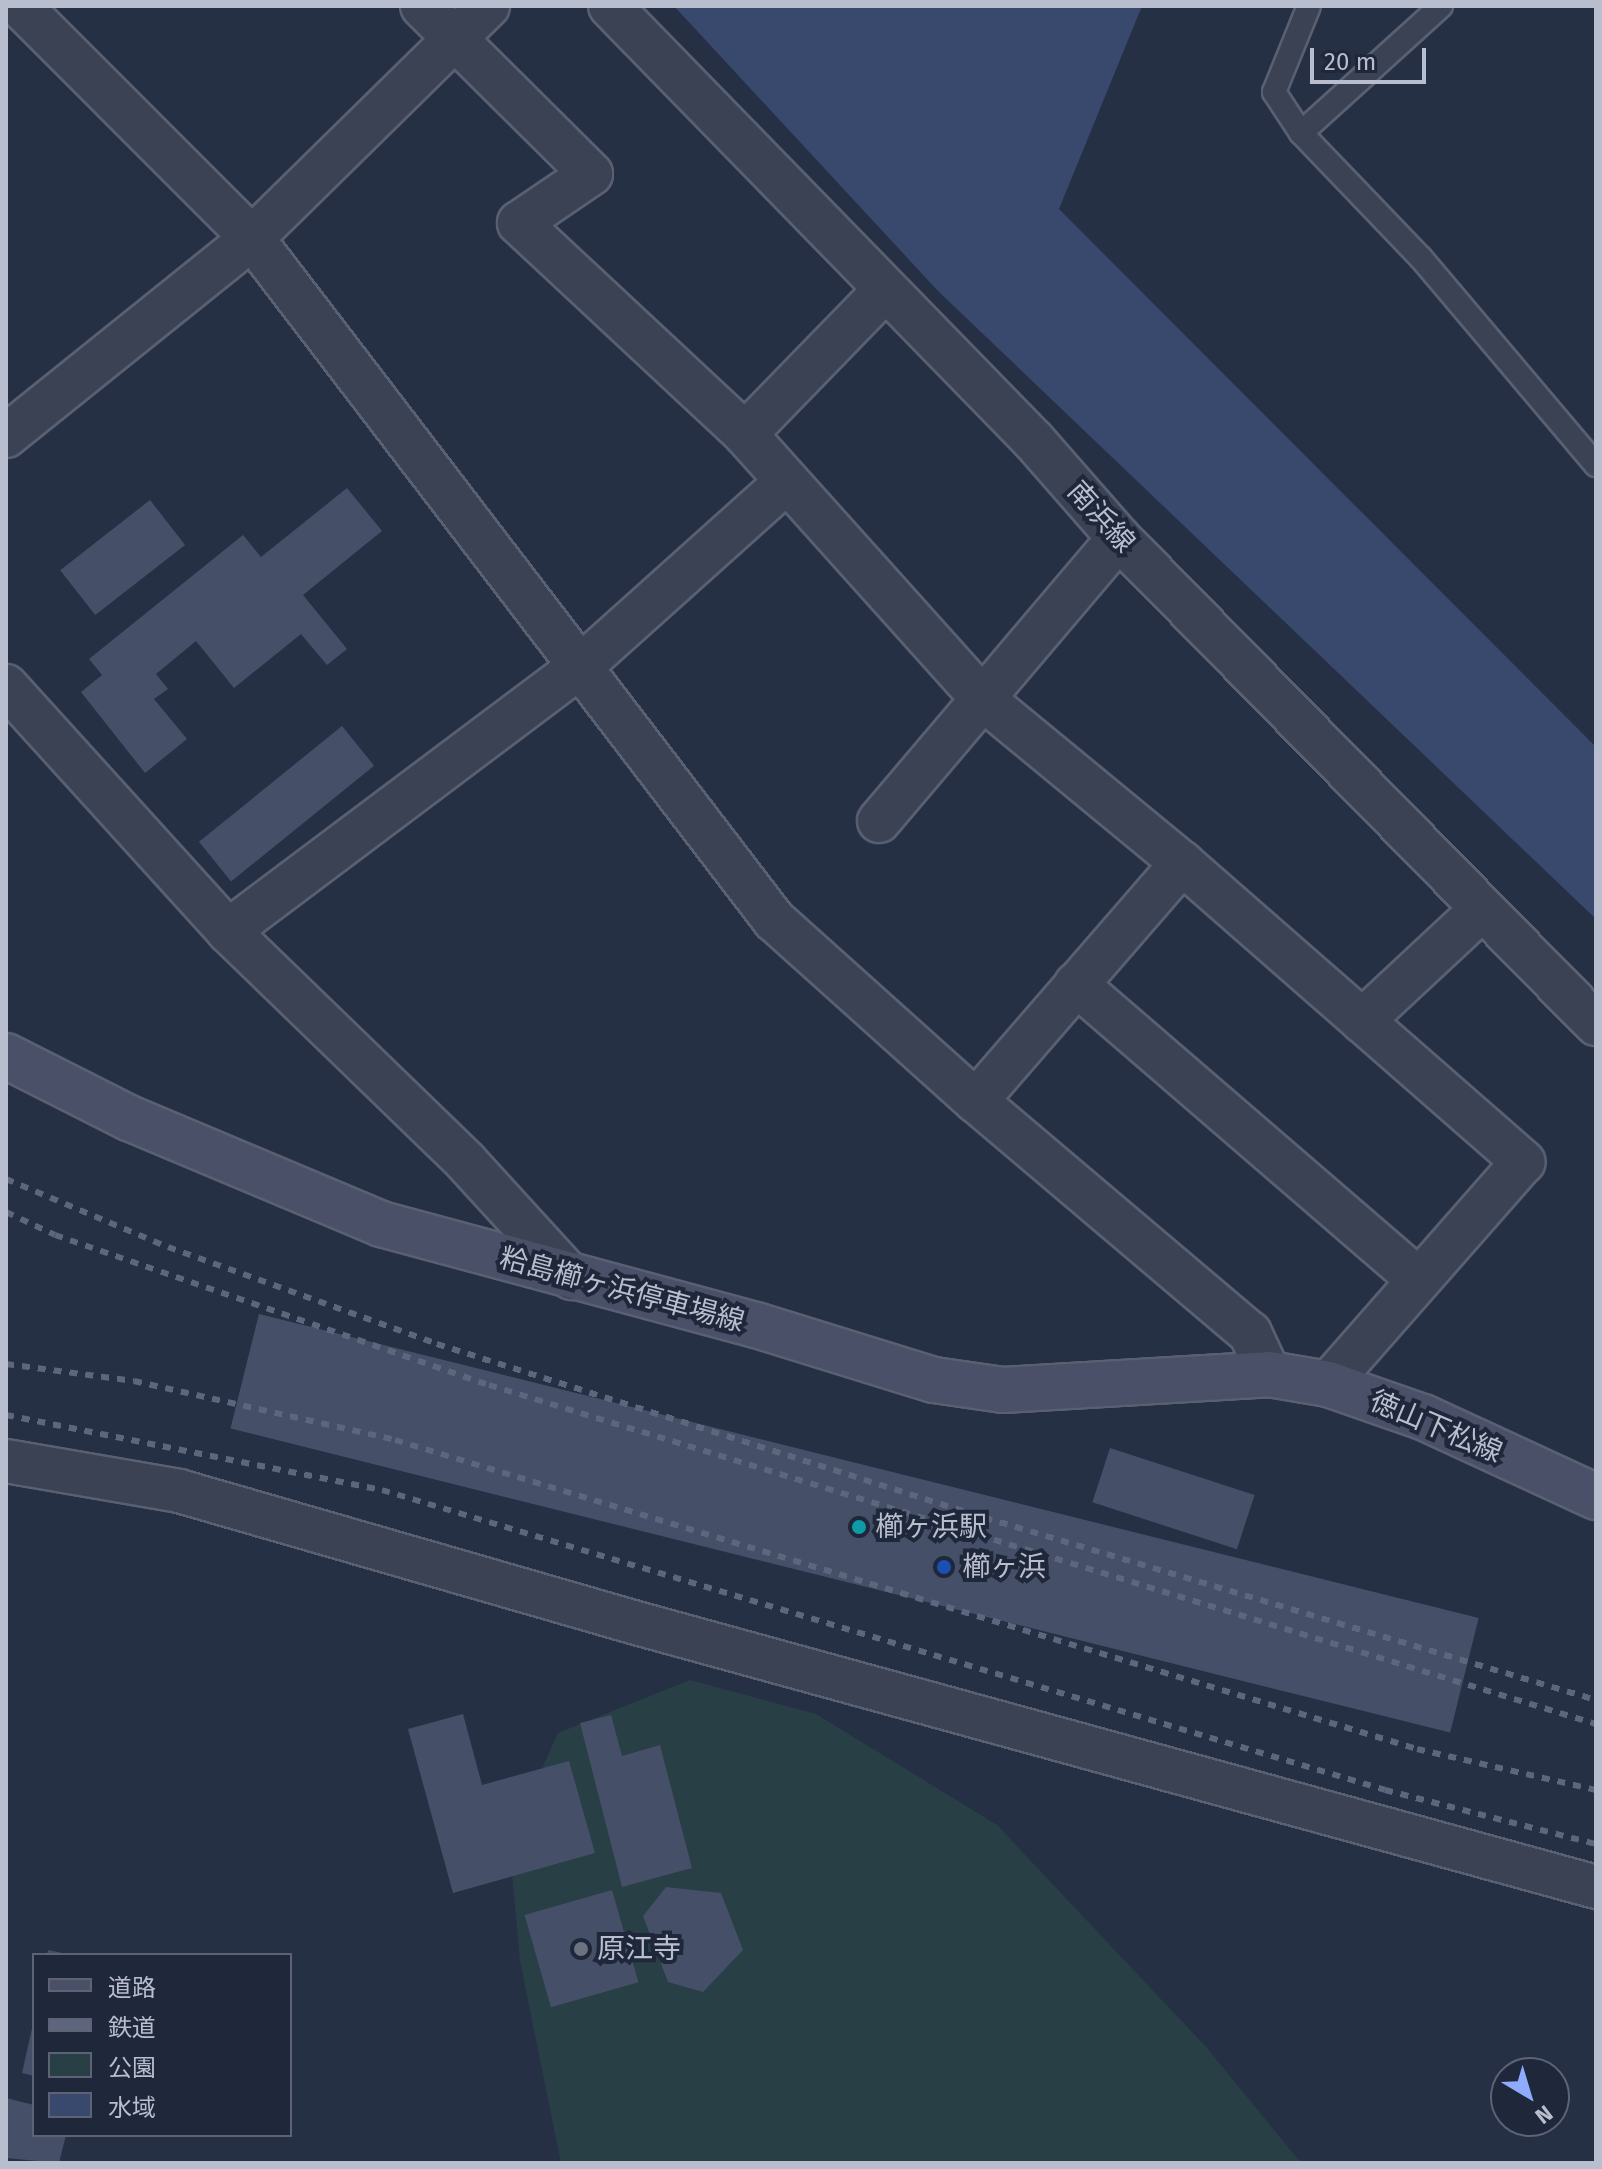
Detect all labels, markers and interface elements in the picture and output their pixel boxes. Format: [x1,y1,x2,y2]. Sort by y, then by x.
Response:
scale bar [1314,32,1430,82]
text: 20 m [1324,48,1376,76]
street label: 南浜線 [1060,475,1142,559]
street label: 粭島櫛ヶ浜停車場線 [496,1241,748,1339]
street label: 徳山下松線 [1365,1384,1507,1470]
place label: 櫛ヶ浜駅 [875,1510,987,1544]
marker: 櫛ヶ浜駅 [850,1518,868,1536]
place label: 櫛ヶ浜 [962,1550,1046,1584]
marker: 櫛ヶ浜 [933,1556,955,1578]
place label: 原江寺 [597,1932,681,1966]
marker: 原江寺 [572,1940,590,1958]
legend [32,1953,292,2137]
text: 道路 [108,1974,156,2002]
text: 鉄道 [108,2014,156,2042]
text: 公園 [108,2054,156,2082]
north arrow [1490,2057,1570,2137]
text: 水域 [108,2094,156,2122]
text: N [1530,2100,1558,2130]

